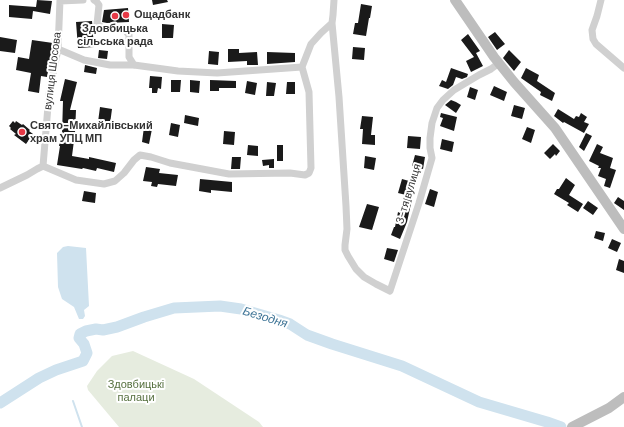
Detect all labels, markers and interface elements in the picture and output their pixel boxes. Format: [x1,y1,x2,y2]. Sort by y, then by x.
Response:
place label: Ощадбанк [134,8,190,22]
marker: Ощадбанк [121,10,131,20]
marker: Здовбицька сільська рада [110,11,120,21]
place label: Здовбицька сільська рада [77,22,153,48]
street label: вулиця Шосова [42,31,64,111]
place label: Свято-Михайлівський храм УПЦ МП [30,119,153,145]
marker: Свято-Михайлівський храм УПЦ МП [17,127,27,137]
street label: 3-тя вулиця [394,162,424,226]
water label: Безодня [241,304,289,332]
park label: Здовбицькі палаци [108,378,164,404]

